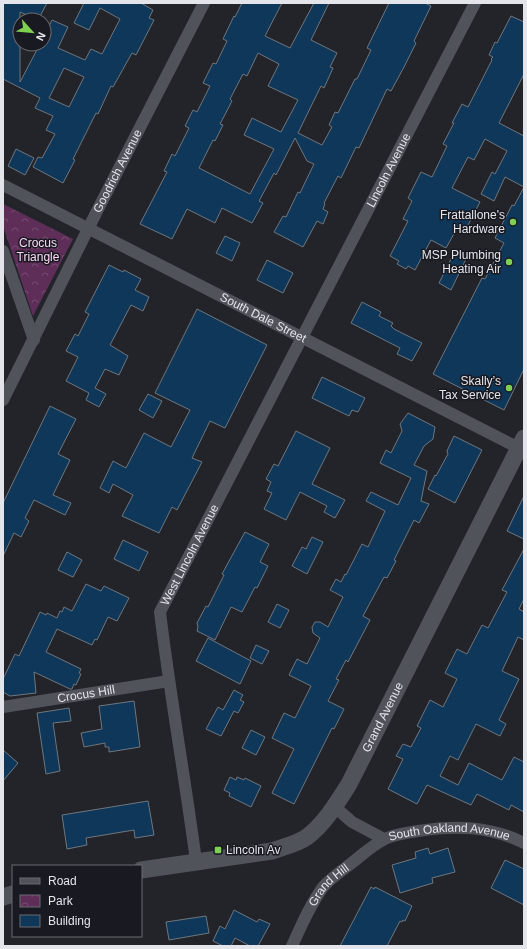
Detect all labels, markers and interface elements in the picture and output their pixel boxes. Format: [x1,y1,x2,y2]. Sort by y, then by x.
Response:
north arrow [12,12,52,52]
text: N [34,30,48,43]
street label: Goodrich Avenue [90,127,145,215]
street label: Lincoln Avenue [364,131,414,210]
place label: Frattallone's Hardware [440,208,505,236]
marker: Frattallone's Hardware [508,217,518,227]
park label: Crocus Triangle [17,236,60,264]
place label: MSP Plumbing Heating Air [422,248,501,276]
marker: MSP Plumbing Heating Air [504,257,514,267]
street label: South Dale Street [218,290,309,346]
place label: Skally’s Tax Service [439,374,501,402]
marker: Skally’s Tax Service [504,383,514,393]
street label: West Lincoln Avenue [158,502,222,608]
street label: Grand Avenue [359,680,406,755]
street label: Crocus Hill [56,683,116,705]
street label: South Oakland Avenue [387,821,512,844]
place label: Lincoln Av [226,843,281,857]
marker: Lincoln Av [213,845,223,855]
street label: Grand Hill [305,861,352,909]
legend [12,865,142,937]
text: Road [48,874,77,888]
text: Park [48,894,74,908]
text: Building [48,914,91,928]

